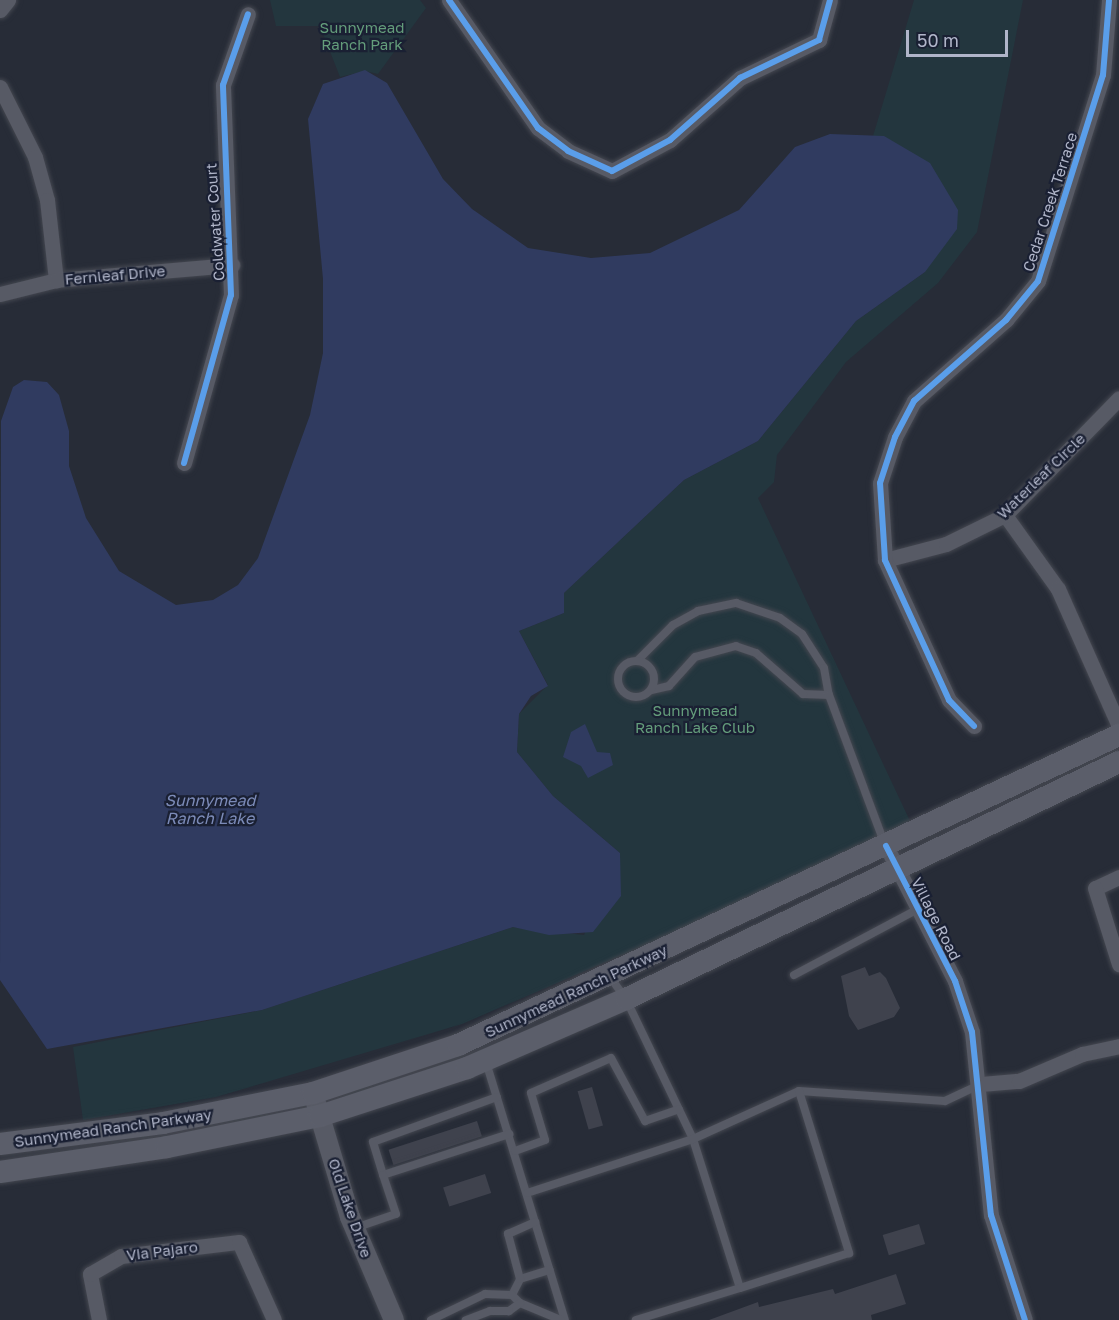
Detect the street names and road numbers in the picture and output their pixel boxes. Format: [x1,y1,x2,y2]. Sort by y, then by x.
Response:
street label: Cedar Creek Terrace [1019,130,1081,274]
street label: Coldwater Court [202,163,228,281]
street label: Fernleaf Drive [64,262,166,288]
street label: Waterleaf Circle [993,430,1089,522]
street label: Village Road [907,875,965,963]
street label: Sunnymead Ranch Parkway [482,941,670,1041]
street label: Sunnymead Ranch Parkway [13,1105,213,1151]
street label: Old Lake Drive [325,1156,375,1260]
street label: Via Pajaro [125,1238,199,1264]

